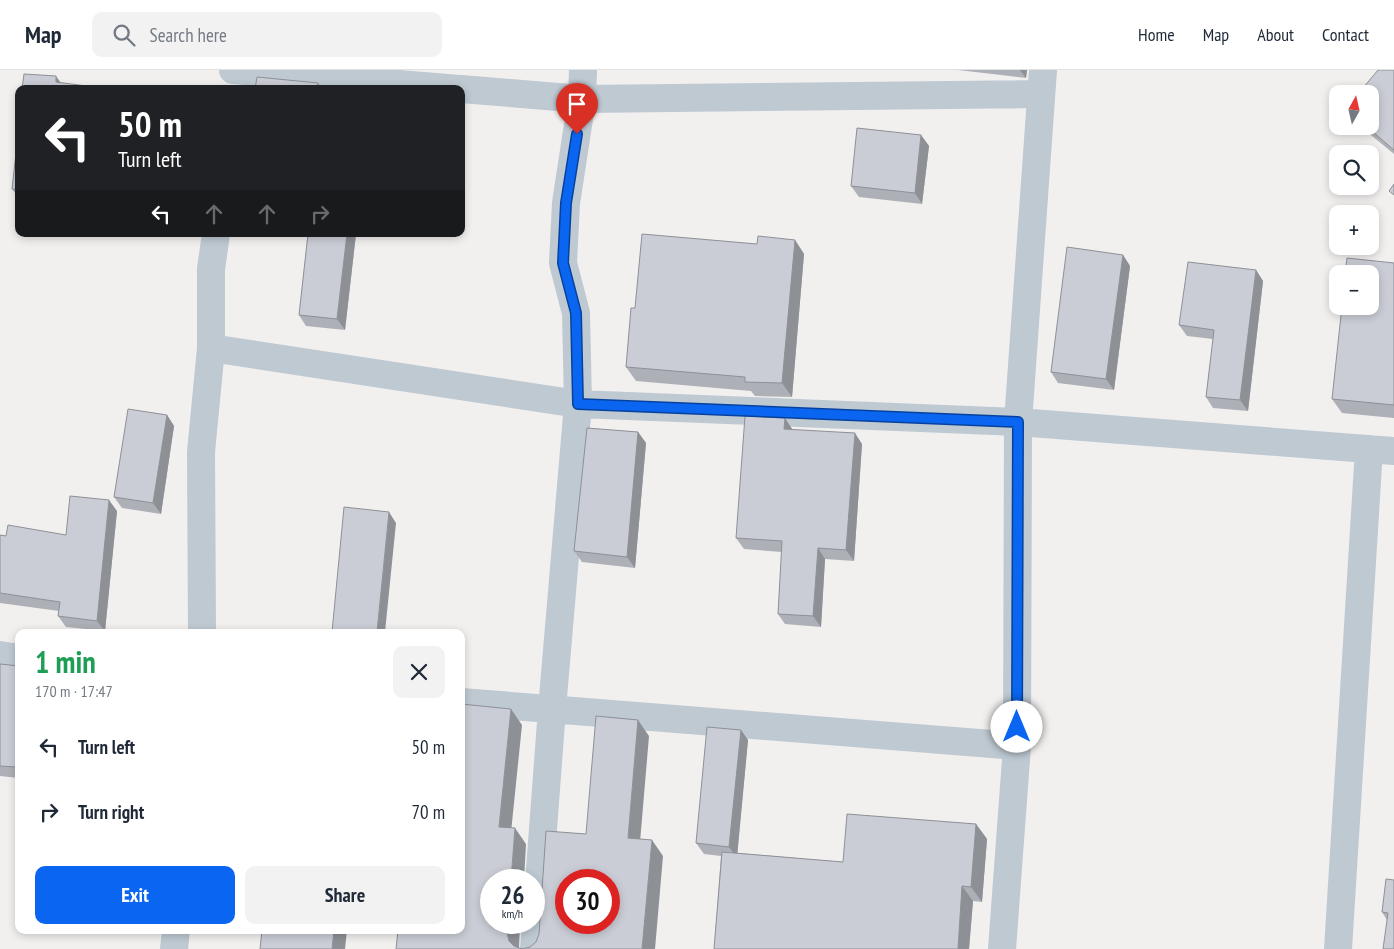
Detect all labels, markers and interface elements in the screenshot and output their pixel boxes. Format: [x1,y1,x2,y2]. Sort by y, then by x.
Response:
search box [92,12,442,57]
text: Map [25,19,62,50]
icon: search [110,21,138,49]
text: Search here [150,23,227,47]
text: Home [1138,23,1175,46]
text: Map [1203,23,1229,46]
text: About [1257,23,1294,46]
text: Contact [1322,23,1369,46]
pin [556,83,598,134]
north arrow [1329,85,1379,135]
map controls [1329,85,1379,315]
icon: arrive [563,90,591,118]
text: 50 m [118,101,182,147]
icon: left [35,105,100,170]
text: Turn left [118,145,182,173]
button: search [1329,145,1379,195]
icon: left [147,200,175,228]
icon: ahead [200,200,228,228]
icon: ahead [253,200,281,228]
icon: right [306,200,334,228]
button: + [1329,205,1379,255]
button: − [1329,265,1379,315]
text: 1 min [35,642,96,681]
button: close [393,646,445,698]
text: 170 m · 17:47 [35,681,113,701]
position arrow [990,700,1042,752]
icon: left [35,733,63,761]
text: Turn left [78,735,135,759]
text: 50 m [412,735,445,759]
icon: right [35,798,63,826]
text: Turn right [78,800,144,824]
text: 70 m [412,800,445,824]
button: Exit [35,866,235,924]
button: Share [245,866,445,924]
speed limit sign: 30 [555,869,620,934]
text: 26 [501,879,524,911]
text: km/h [502,906,523,921]

